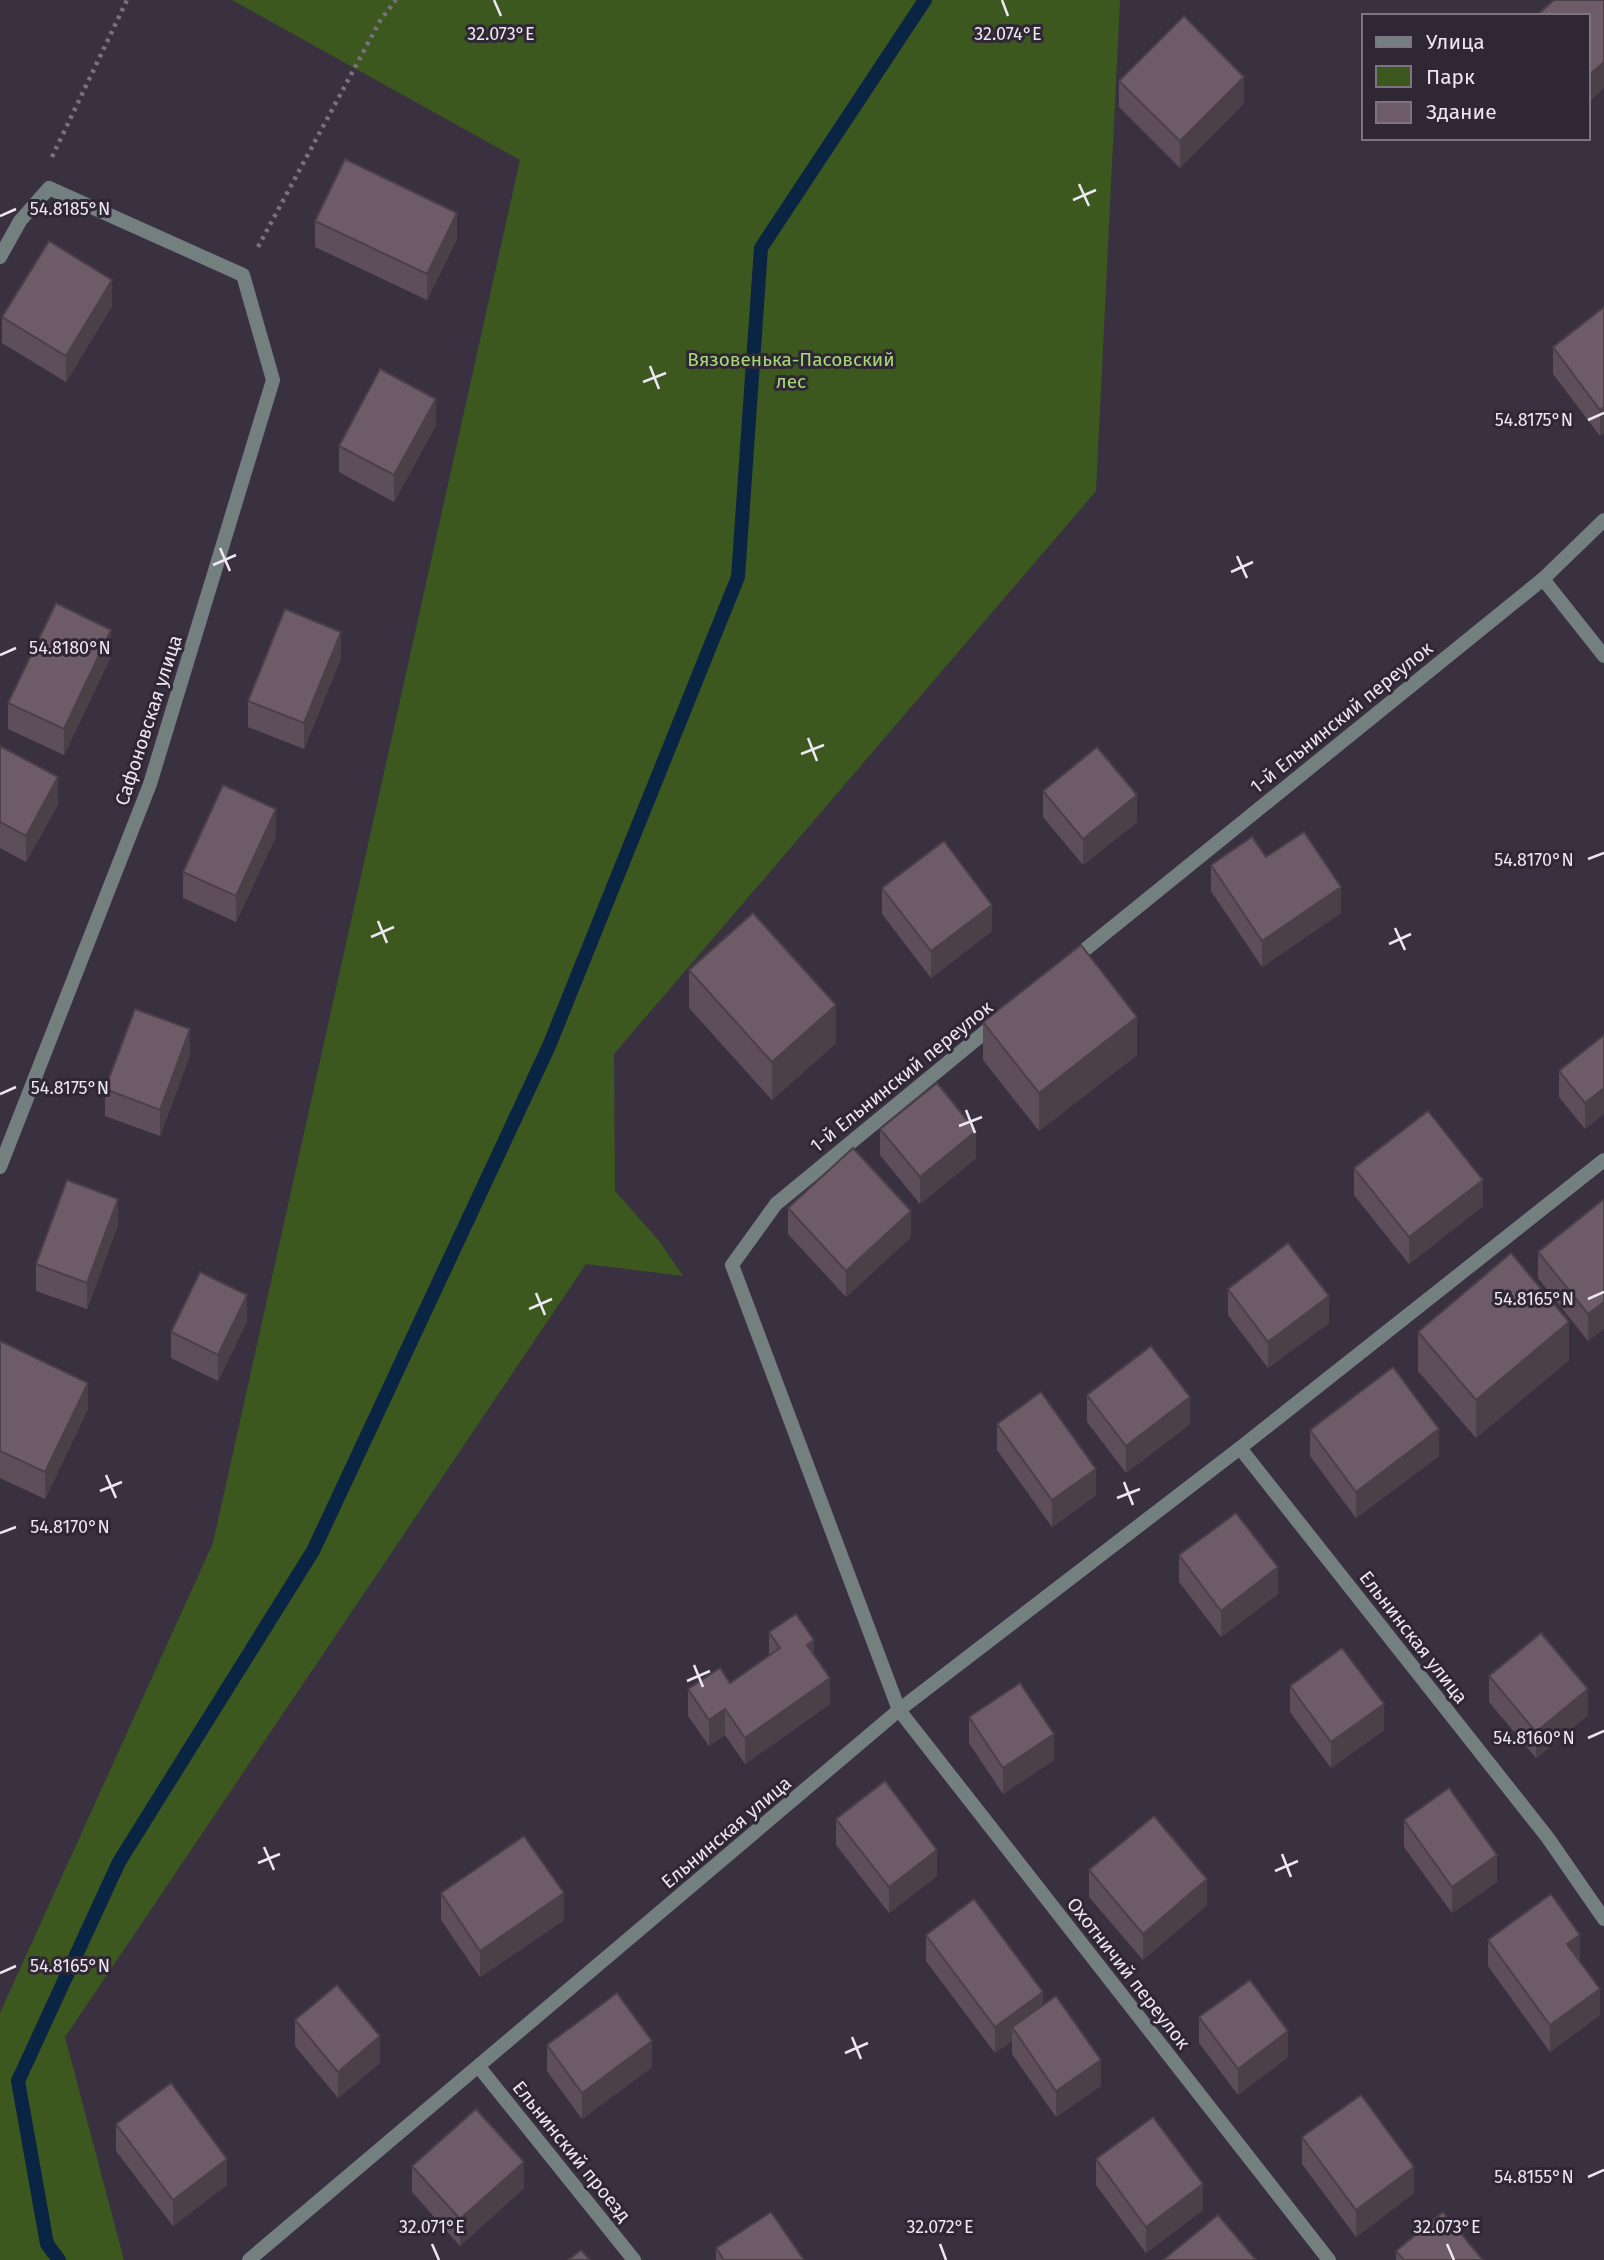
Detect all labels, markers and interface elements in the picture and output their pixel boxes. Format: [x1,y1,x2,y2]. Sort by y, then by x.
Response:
legend [1362,14,1590,140]
text: 32.073°E [467,23,535,45]
text: 32.074°E [974,23,1042,45]
text: Улица [1426,29,1485,55]
text: Парк [1426,64,1475,90]
text: Здание [1426,99,1497,125]
text: 54.8185°N [30,198,110,220]
park label: Вязовенька-Пасовский лес [687,348,895,393]
text: 54.8175°N [1495,409,1573,431]
street label: Сафоновская улица [110,632,187,808]
text: 54.8180°N [29,637,111,659]
street label: 1-й Ельнинский переулок [1245,637,1437,798]
text: 54.8170°N [1494,849,1574,871]
street label: 1-й Ельнинский переулок [805,996,997,1157]
text: 54.8175°N [31,1077,109,1099]
text: 54.8165°N [1494,1288,1574,1310]
text: 54.8170°N [30,1516,110,1538]
street label: Ельнинская улица [1355,1566,1473,1708]
text: 54.8160°N [1493,1727,1575,1749]
street label: Ельнинская улица [657,1771,796,1893]
street label: Охотничий переулок [1062,1893,1195,2054]
text: 54.8165°N [30,1955,110,1977]
street label: Ельнинский проезд [508,2076,636,2227]
text: 54.8155°N [1494,2166,1574,2188]
text: 32.071°E [399,2216,465,2238]
text: 32.072°E [906,2216,974,2238]
text: 32.073°E [1413,2216,1481,2238]

